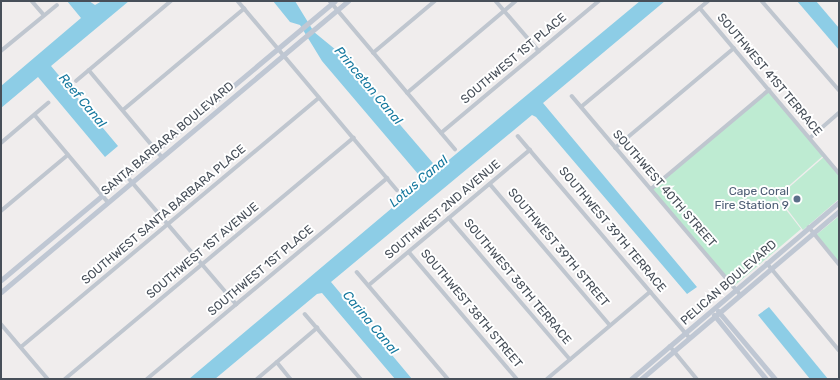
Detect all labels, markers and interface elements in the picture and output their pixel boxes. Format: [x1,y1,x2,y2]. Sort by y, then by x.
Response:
street label: SOUTHWEST 41ST TERRACE [713,10,825,140]
street label: SOUTHWEST 1ST PLACE [458,11,570,107]
water label: Princeton Canal [331,44,405,128]
water label: Reef Canal [55,71,109,131]
street label: SANTA BARBARA BOULEVARD [99,79,237,199]
street label: SOUTHWEST 40TH STREET [609,127,719,251]
street label: SOUTHWEST SANTA BARBARA PLACE [79,142,249,288]
water label: Lotus Canal [386,153,452,211]
street label: SOUTHWEST 2ND AVENUE [382,157,504,263]
street label: SOUTHWEST 39TH TERRACE [555,164,669,296]
place label: Cape Coral Fire Station 9 [714,185,789,213]
street label: SOUTHWEST 39TH STREET [504,186,612,310]
marker: Cape Coral Fire Station 9 [792,194,802,204]
street label: SOUTHWEST 1ST AVENUE [144,200,262,302]
street label: SOUTHWEST 38TH TERRACE [460,216,574,348]
street label: SOUTHWEST 1ST PLACE [205,223,317,319]
street label: PELICAN BOULEVARD [678,237,780,329]
street label: SOUTHWEST 38TH STREET [417,247,525,371]
water label: Carina Canal [339,288,401,358]

